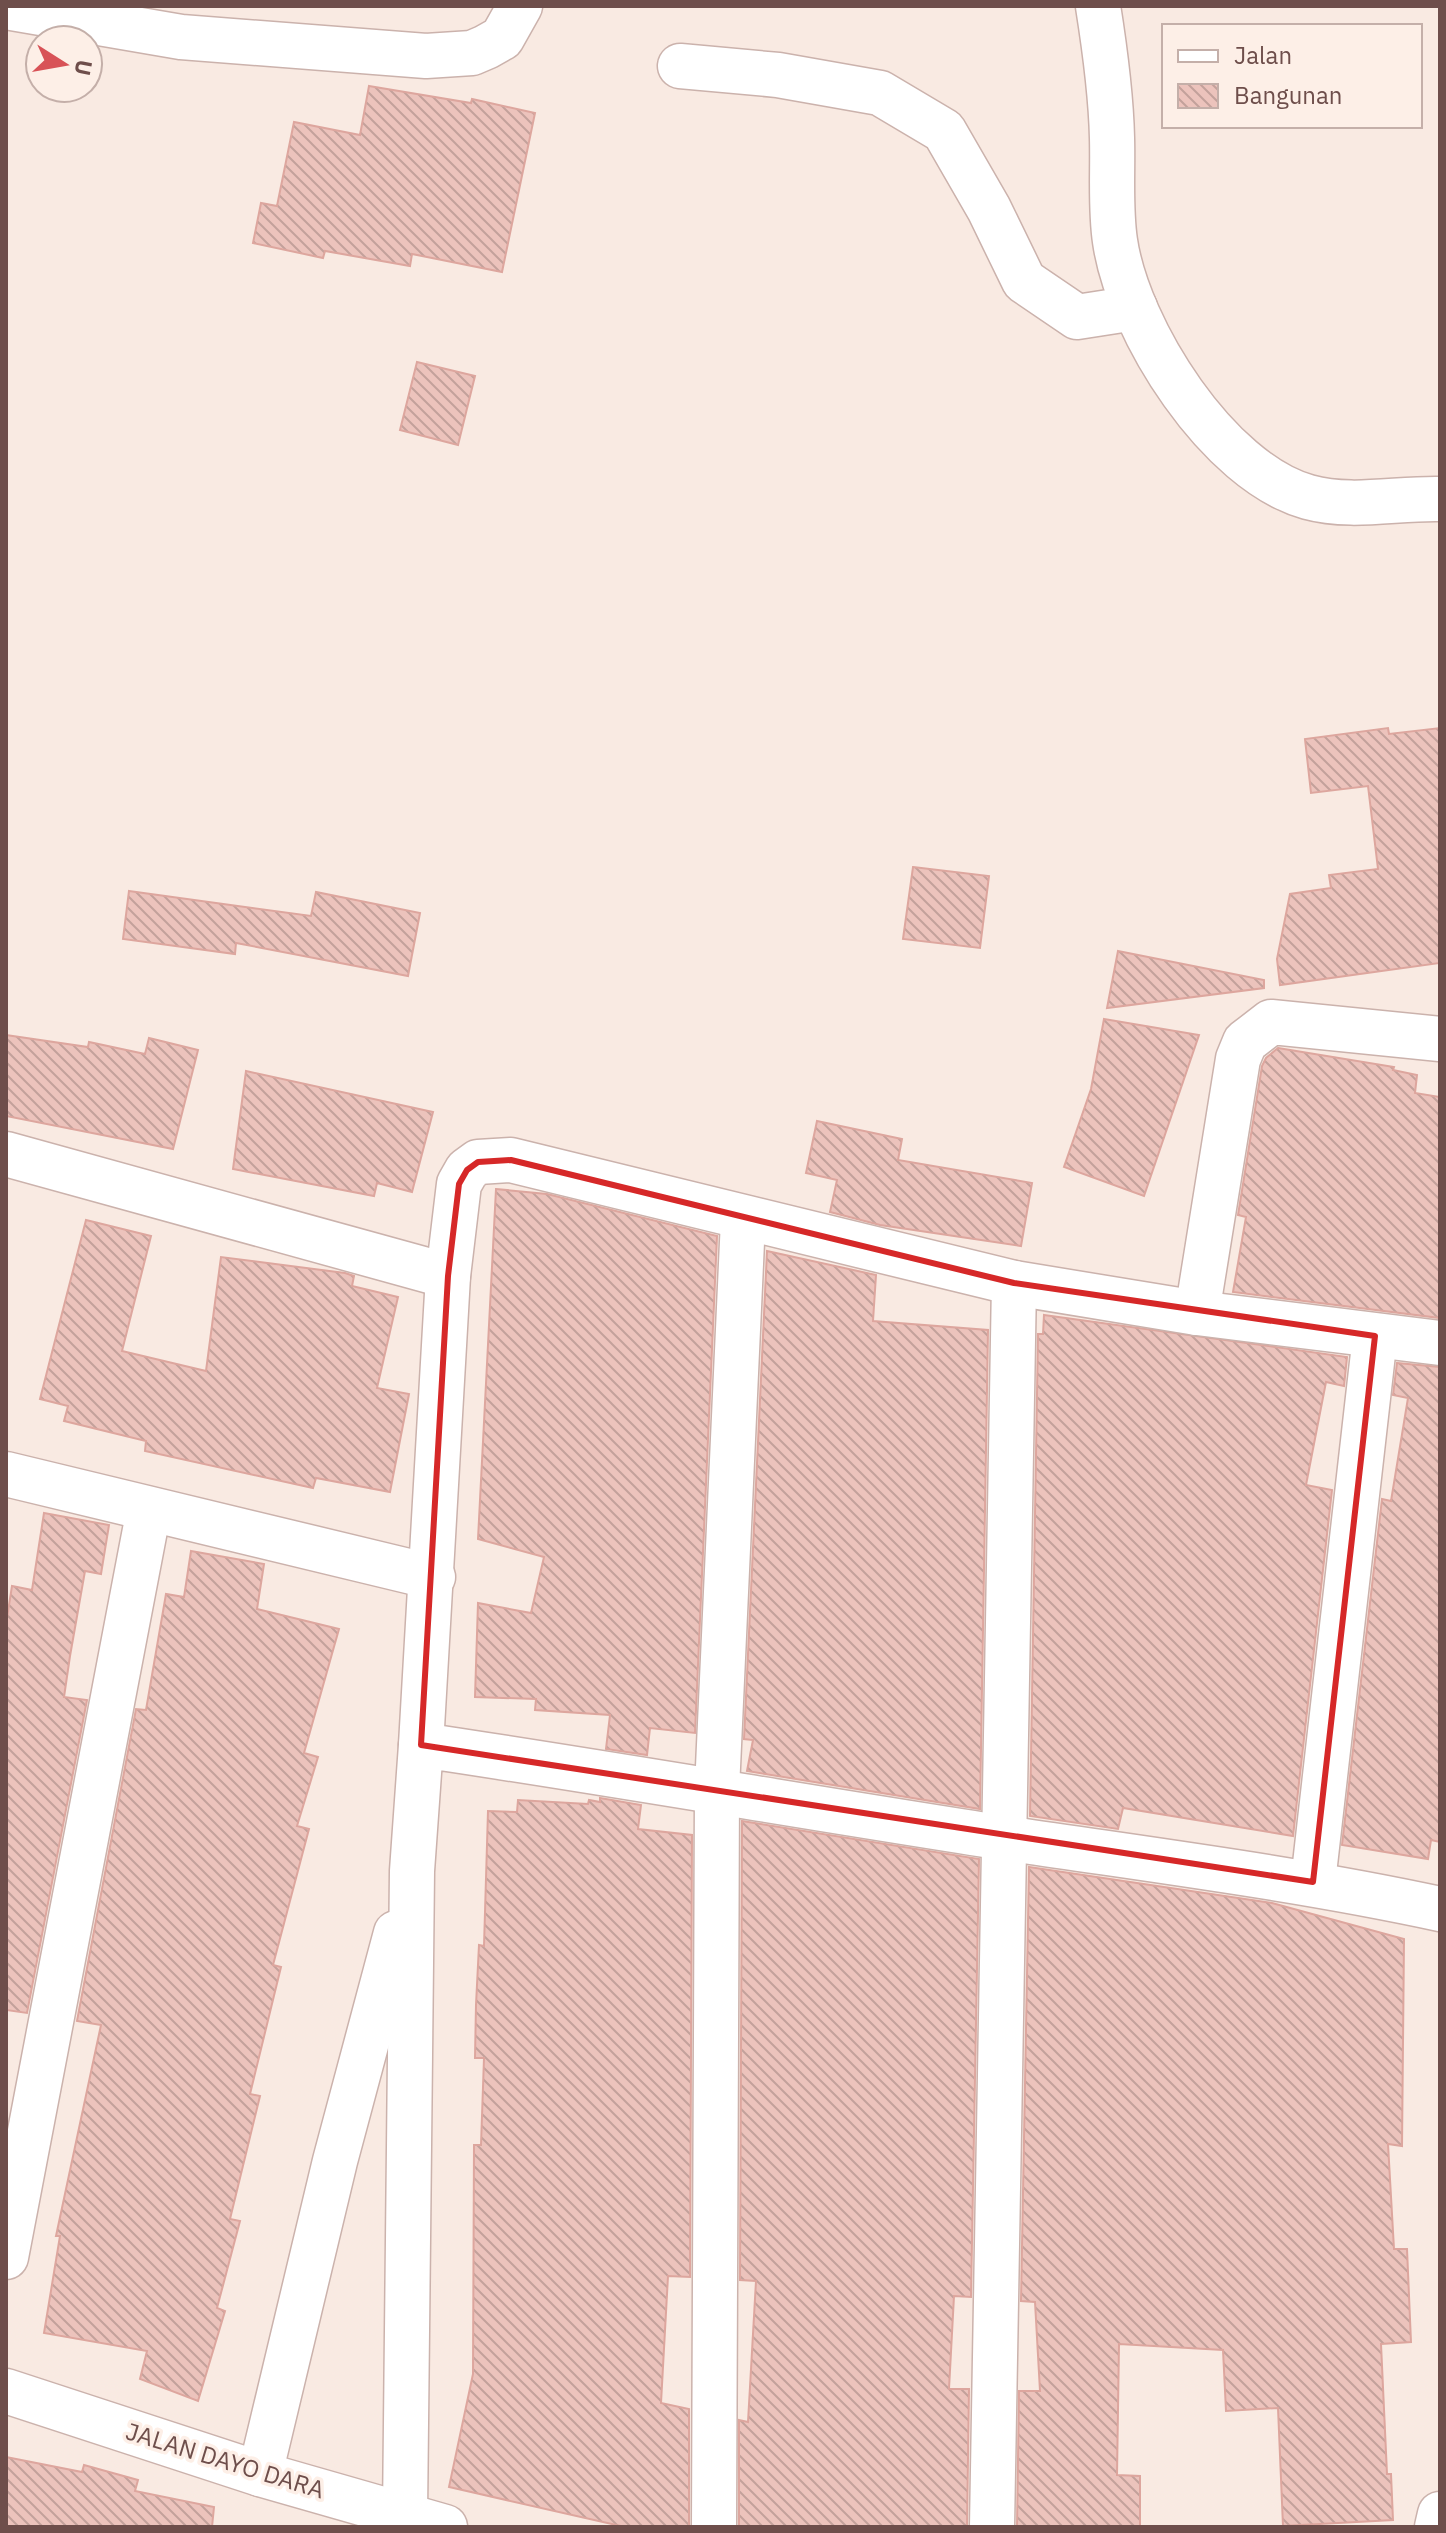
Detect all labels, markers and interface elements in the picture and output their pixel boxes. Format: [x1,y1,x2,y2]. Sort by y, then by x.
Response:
north arrow [24,24,104,104]
legend [1162,24,1422,128]
text: Jalan [1234,39,1292,71]
text: U [68,58,100,78]
text: Bangunan [1234,79,1342,111]
street label: JALAN DAYO DARA [122,2415,328,2505]

